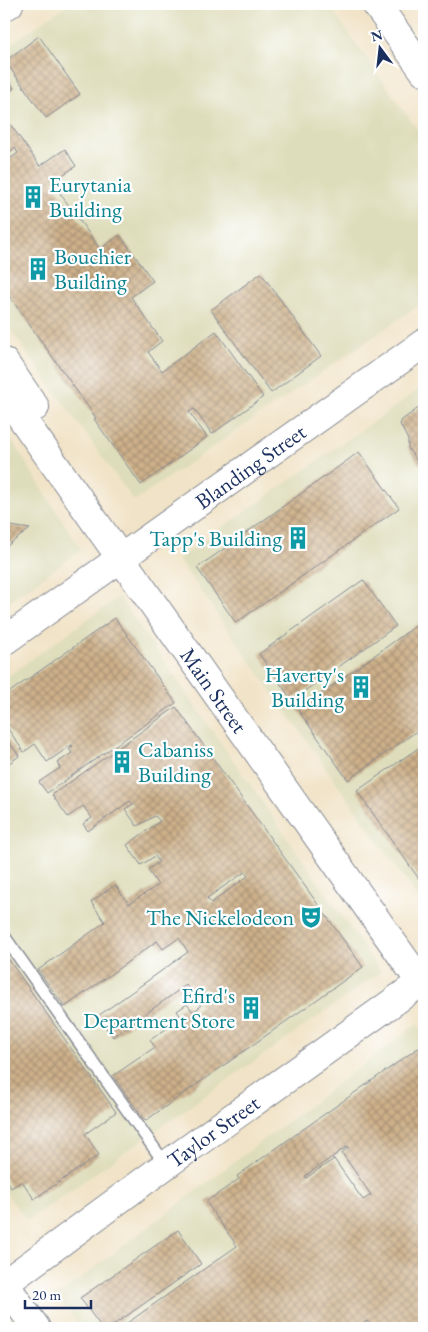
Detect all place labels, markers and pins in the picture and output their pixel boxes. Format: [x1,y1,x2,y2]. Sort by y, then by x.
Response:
place label: Eurytania Building [49,170,132,224]
building icon: Eurytania Building [20,184,46,210]
place label: Bouchier Building [54,242,132,296]
building icon: Bouchier Building [25,256,51,282]
place label: Tapp's Building [149,524,282,553]
building icon: Tapp's Building [285,525,311,551]
place label: Haverty's Building [265,660,344,714]
building icon: Haverty's Building [348,674,374,700]
place label: Cabaniss Building [138,735,213,789]
building icon: Cabaniss Building [109,749,135,775]
place label: The Nickelodeon [146,903,294,932]
theatre icon: The Nickelodeon [298,904,324,930]
place label: Efird's Department Store [83,981,235,1035]
building icon: Efird's Department Store [238,995,264,1021]

